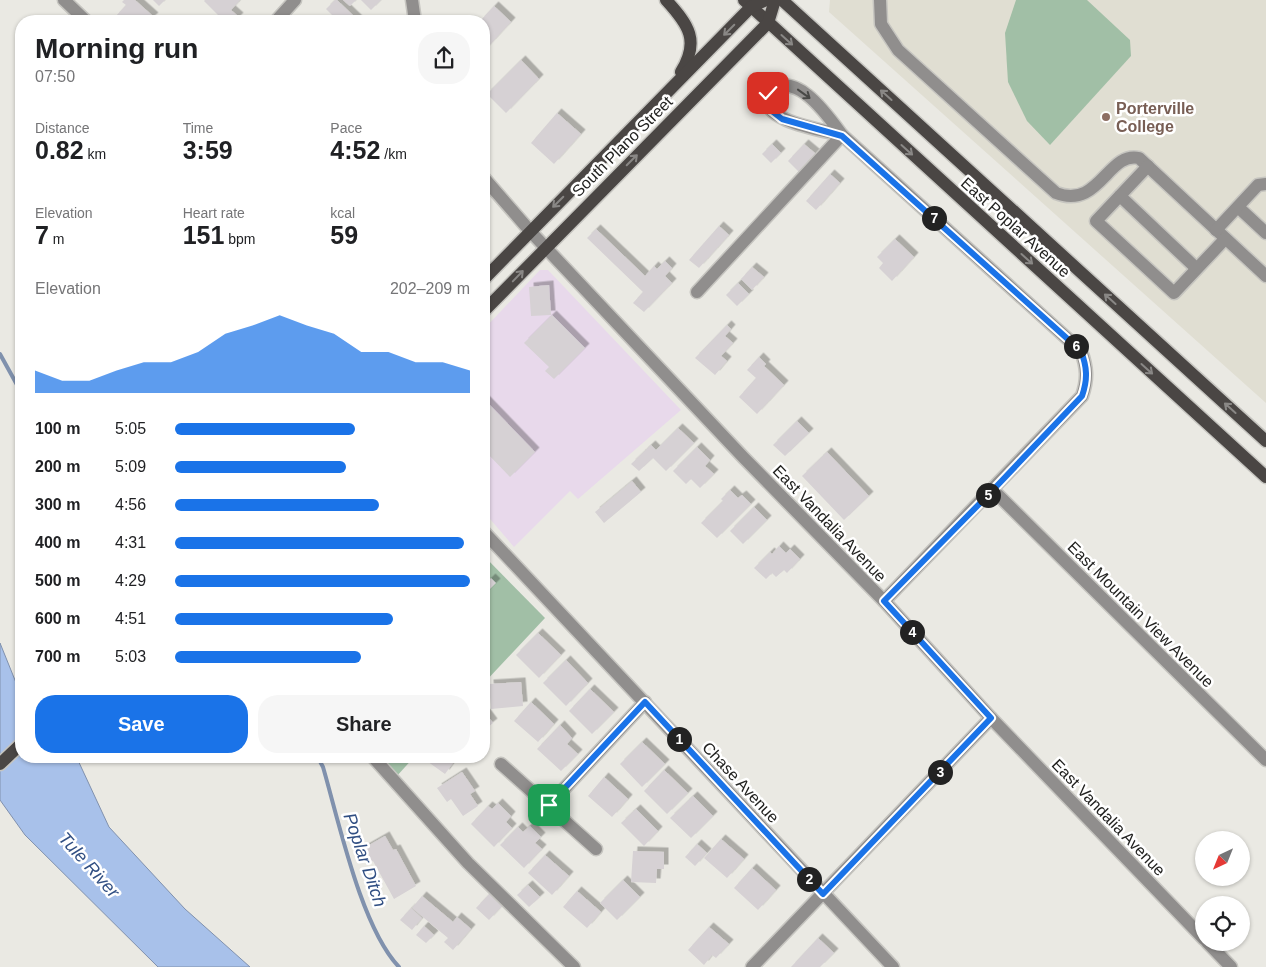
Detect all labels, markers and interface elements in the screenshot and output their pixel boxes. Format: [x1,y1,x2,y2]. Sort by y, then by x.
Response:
one-way arrow [723,24,735,36]
button: share [418,32,470,84]
text: Morning run [35,33,198,64]
one-way arrow [780,34,793,46]
text: 07:50 [35,68,75,85]
pin [747,72,789,114]
icon: check [754,79,782,107]
one-way arrow [797,89,811,99]
one-way arrow [880,89,893,101]
street label: South Plano Street [569,92,676,200]
place label: Porterville College [1116,100,1194,135]
marker: Porterville College [1100,111,1112,123]
text: Distance [35,120,89,136]
text: Time [183,120,213,136]
text: Pace [330,120,362,136]
text: 0.82 [35,136,84,164]
text: 3:59 [183,136,233,164]
text: 4:52 [330,136,380,164]
one-way arrow [900,144,913,156]
text: km [84,146,106,162]
text: /km [380,146,407,162]
one-way arrow [626,154,638,166]
street label: East Poplar Avenue [958,174,1074,281]
one-way arrow [552,196,565,208]
text: Elevation [35,205,93,221]
text: Heart rate [183,205,245,221]
text: kcal [330,205,355,221]
pin: 7 [922,206,946,230]
text: 7 [931,210,938,226]
text: 7 [35,221,49,249]
text: 151 [183,221,224,249]
text: 59 [330,221,358,249]
text: m [49,231,64,247]
text: bpm [224,231,256,247]
one-way arrow [1021,253,1033,265]
one-way arrow [512,270,524,282]
text: Elevation [35,280,101,297]
text: 202–209 m [390,280,470,297]
one-way arrow [1103,293,1116,304]
pin: 6 [1064,334,1088,358]
text: 6 [1073,338,1080,354]
one-way arrow [1141,363,1154,375]
one-way arrow [1223,402,1236,414]
text: 100 m [35,420,80,437]
text: 5:05 [115,420,146,437]
text: 200 m [35,458,80,475]
text: 5:09 [115,458,146,475]
street label: East Vandalia Avenue [770,462,890,585]
pin: 5 [976,482,1000,508]
text: 5 [985,487,992,503]
text: 300 m [35,496,80,513]
text: 4:56 [115,496,146,513]
text: 400 m [35,534,80,551]
text: 4:31 [115,534,146,551]
street label: East Mountain View Avenue [1064,538,1217,691]
text: 500 m [35,572,80,589]
text: 4:29 [115,572,146,589]
text: 600 m [35,610,80,627]
text: 4:51 [115,610,146,627]
pin: 4 [900,620,924,644]
text: 4 [909,624,916,640]
text: 700 m [35,648,80,665]
text: 5:03 [115,648,146,665]
button: Save [35,695,248,753]
button: Share [258,695,470,753]
pin: 1 [666,726,692,752]
text: 1 [676,731,683,747]
street label: Chase Avenue [699,739,782,826]
street label: East Vandalia Avenue [1049,756,1169,879]
pin: 3 [928,760,952,784]
text: 3 [937,764,944,780]
pin [528,784,570,826]
icon: arrive [535,791,563,819]
water label: Poplar Ditch [340,810,390,910]
water label: Tule River [55,828,124,902]
north arrow [1195,831,1250,886]
map controls [1195,831,1250,951]
pin: 2 [796,866,822,892]
text: 2 [806,871,813,887]
button: locate [1195,896,1250,951]

